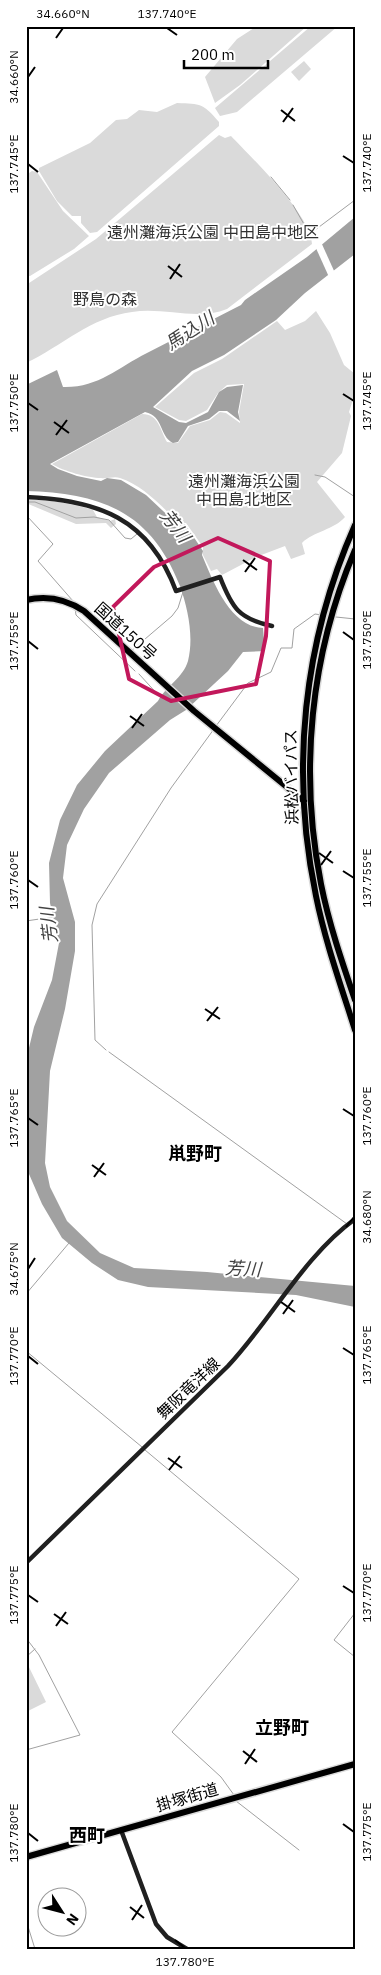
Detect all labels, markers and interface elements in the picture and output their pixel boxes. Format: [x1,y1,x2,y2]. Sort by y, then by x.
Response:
text: 34.660°N [36,6,90,21]
text: 137.740°E [137,6,197,21]
scale bar [184,38,267,70]
text: 200 m [191,45,235,64]
text: 34.660°N [6,50,21,104]
text: 137.740°E [359,133,374,193]
text: 137.745°E [6,134,21,194]
park label: 遠州灘海浜公園 中田島中地区 [107,222,319,242]
park label: 野鳥の森 [73,289,137,309]
water label: 馬込川 [161,305,220,355]
text: 137.745°E [359,371,374,431]
text: 137.750°E [6,373,21,433]
park label: 遠州灘海浜公園 中田島北地区 [188,471,300,509]
water label: 芳川 [155,504,197,549]
street label: 国道150号 [91,598,161,664]
text: 137.750°E [359,610,374,670]
text: 137.755°E [6,611,21,671]
street label: 浜松バイパス [280,729,302,825]
text: 137.755°E [359,848,374,908]
text: 137.760°E [6,850,21,910]
water label: 芳川 [35,904,62,944]
text: 137.760°E [359,1086,374,1146]
text: 137.765°E [6,1088,21,1148]
district label: 鼡野町 [168,1142,222,1165]
text: 34.680°N [359,1190,374,1244]
text: 34.675°N [6,1242,21,1296]
water label: 芳川 [224,1256,264,1281]
text: 137.765°E [359,1325,374,1385]
text: 137.770°E [6,1326,21,1386]
street label: 舞阪竜洋線 [152,1353,224,1423]
text: 137.770°E [359,1563,374,1623]
text: 137.775°E [6,1565,21,1625]
district label: 立野町 [255,1716,309,1739]
street label: 掛塚街道 [153,1779,221,1815]
text: 137.775°E [359,1802,374,1862]
text: 137.780°E [6,1803,21,1863]
district label: 西町 [69,1824,105,1847]
north arrow [38,1888,88,1938]
text: N [62,1910,83,1929]
text: 137.780°E [155,1954,215,1969]

